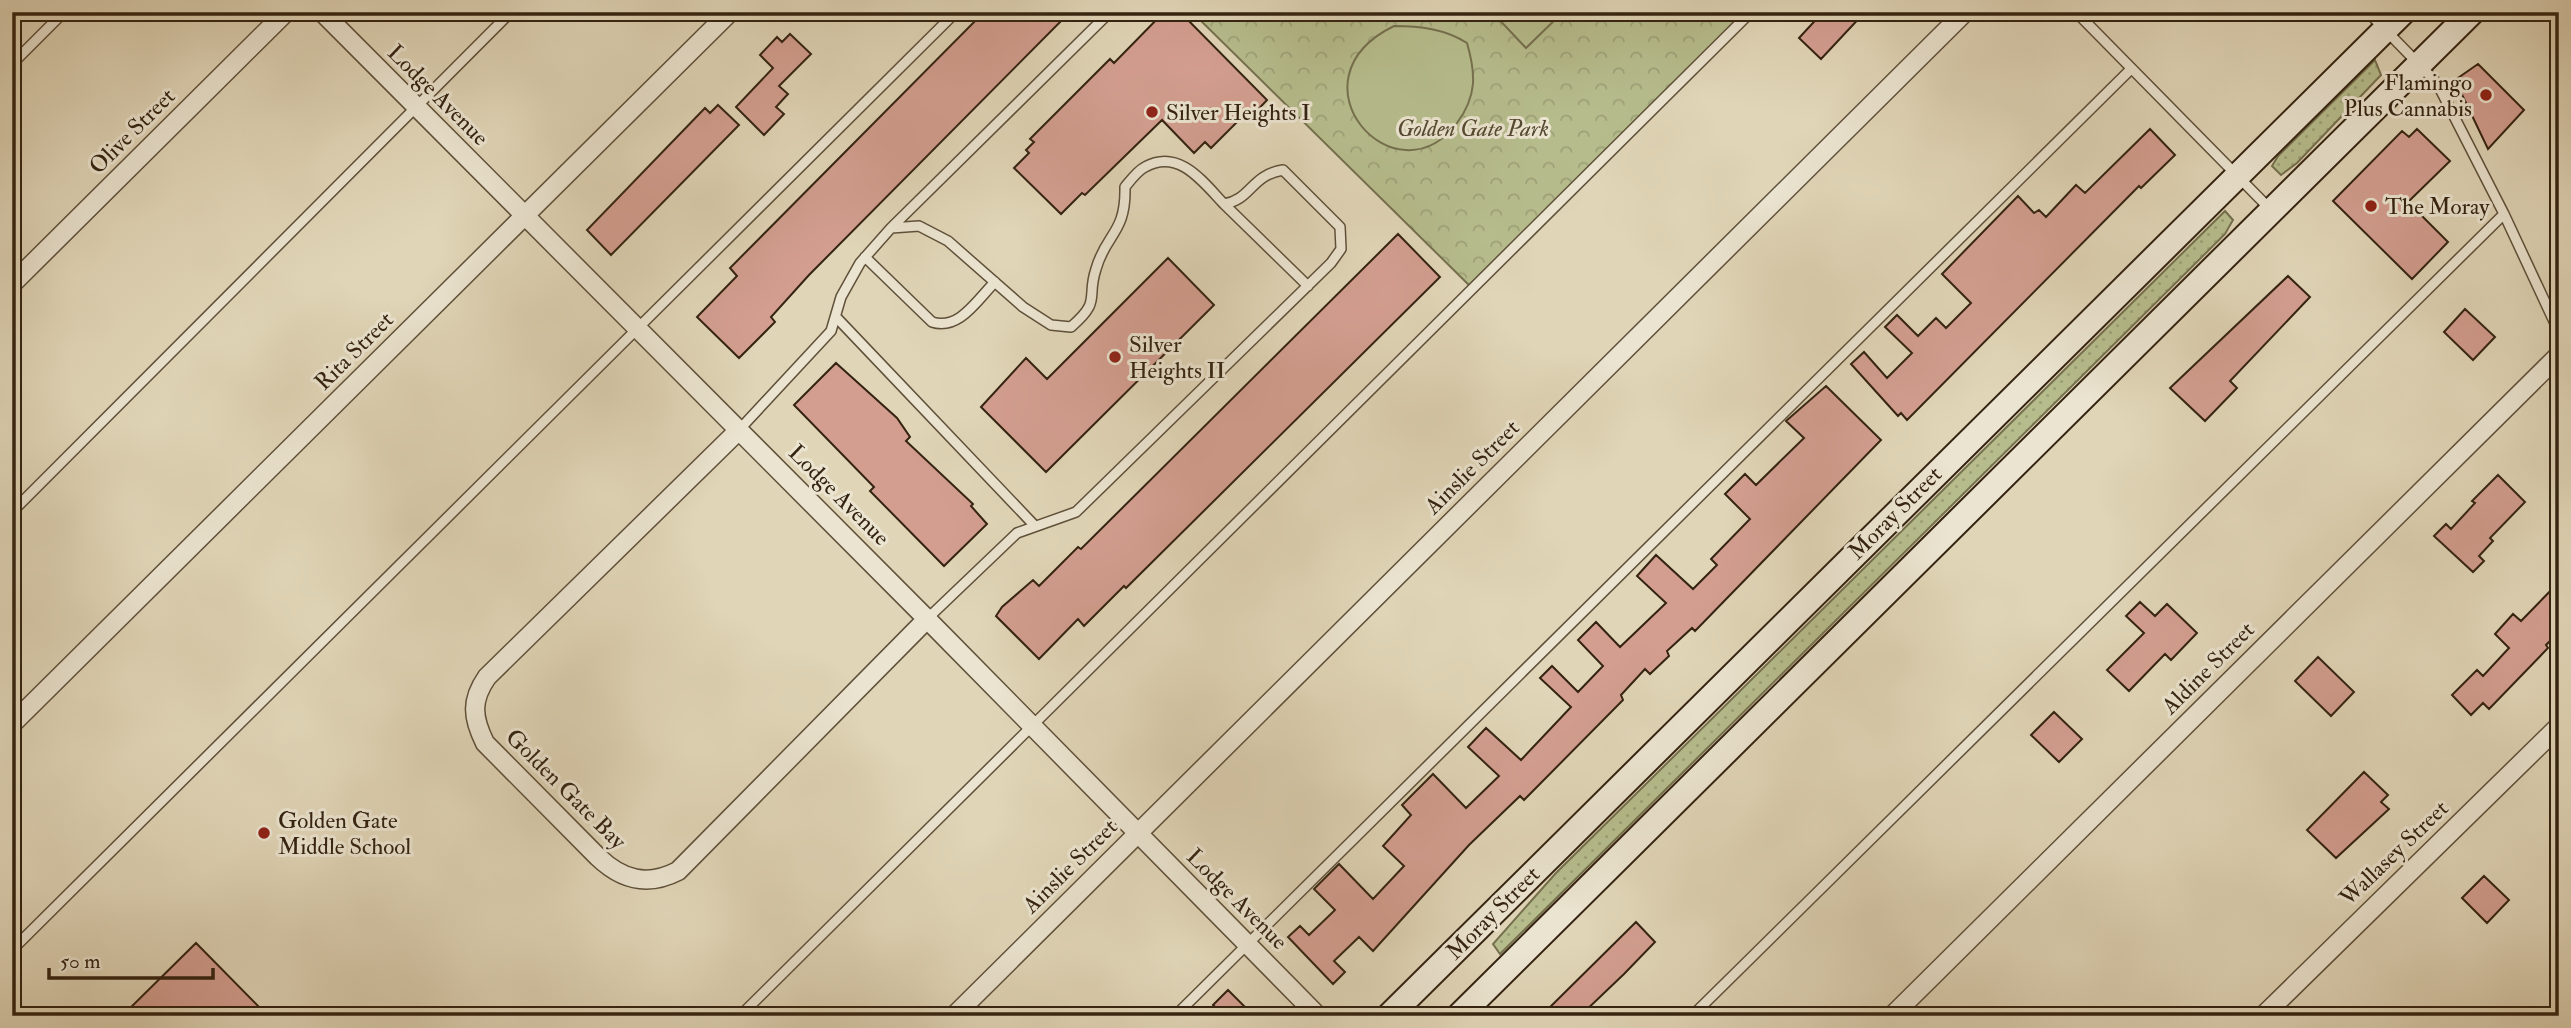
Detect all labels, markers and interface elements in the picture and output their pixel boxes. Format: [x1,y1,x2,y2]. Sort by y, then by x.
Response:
street label: Lodge Avenue [381,38,495,152]
place label: Flamingo Plus Cannabis [2344,68,2472,123]
street label: Olive Street [83,82,181,180]
marker: Flamingo Plus Cannabis [2478,87,2494,103]
place label: Silver Heights I [1166,98,1310,127]
marker: Silver Heights I [1144,104,1160,120]
park label: Golden Gate Park [1397,114,1549,143]
place label: The Moray [2385,192,2490,221]
marker: The Moray [2363,198,2379,214]
street label: Rita Street [309,306,399,396]
place label: Silver Heights II [1129,330,1225,385]
marker: Silver Heights II [1107,349,1123,365]
street label: Ainslie Street [1418,414,1525,521]
street label: Lodge Avenue [782,438,896,552]
street label: Moray Street [1842,460,1948,566]
street label: Aldine Street [2155,615,2261,721]
street label: Golden Gate Bay [500,723,633,856]
street label: Wallasey Street [2333,794,2454,913]
place label: Golden Gate Middle School [278,806,411,861]
street label: Ainslie Street [1016,813,1123,920]
marker: Golden Gate Middle School [256,825,272,841]
street label: Lodge Avenue [1180,842,1294,956]
street label: Moray Street [1440,860,1546,966]
scale bar [49,937,214,981]
text: 50 m [60,948,101,975]

